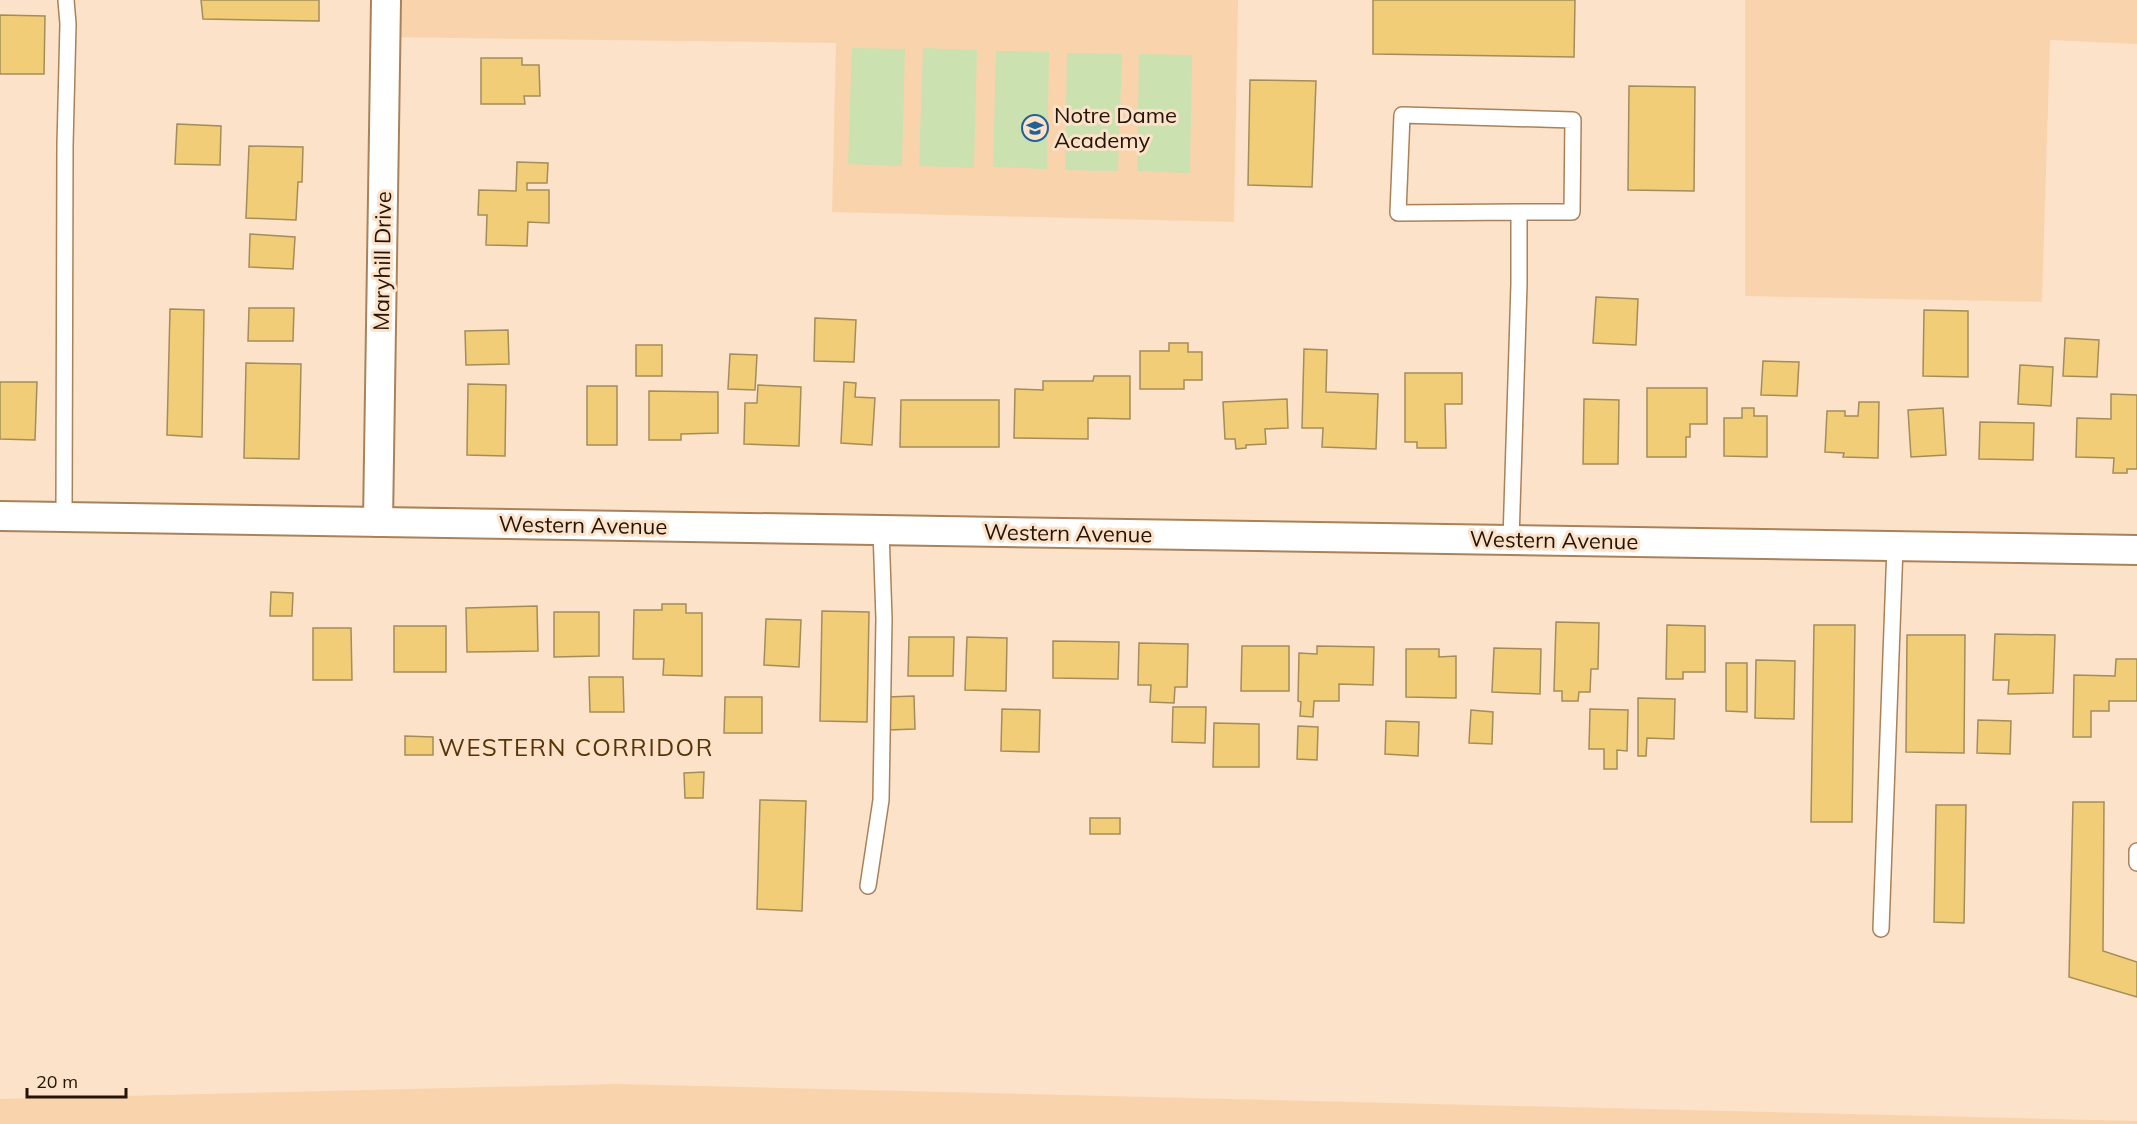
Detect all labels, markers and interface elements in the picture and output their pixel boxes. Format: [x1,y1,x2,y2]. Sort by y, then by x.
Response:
place label: Notre Dame Academy [1054,101,1177,154]
school or university icon: Notre Dame Academy [1020,113,1050,143]
street label: Maryhill Drive [367,191,397,331]
street label: Western Avenue [498,510,668,540]
street label: Western Avenue [983,518,1153,548]
street label: Western Avenue [1469,525,1639,555]
district label: WESTERN CORRIDOR [438,732,714,762]
scale bar [27,1061,126,1099]
text: 20 m [36,1070,78,1093]

